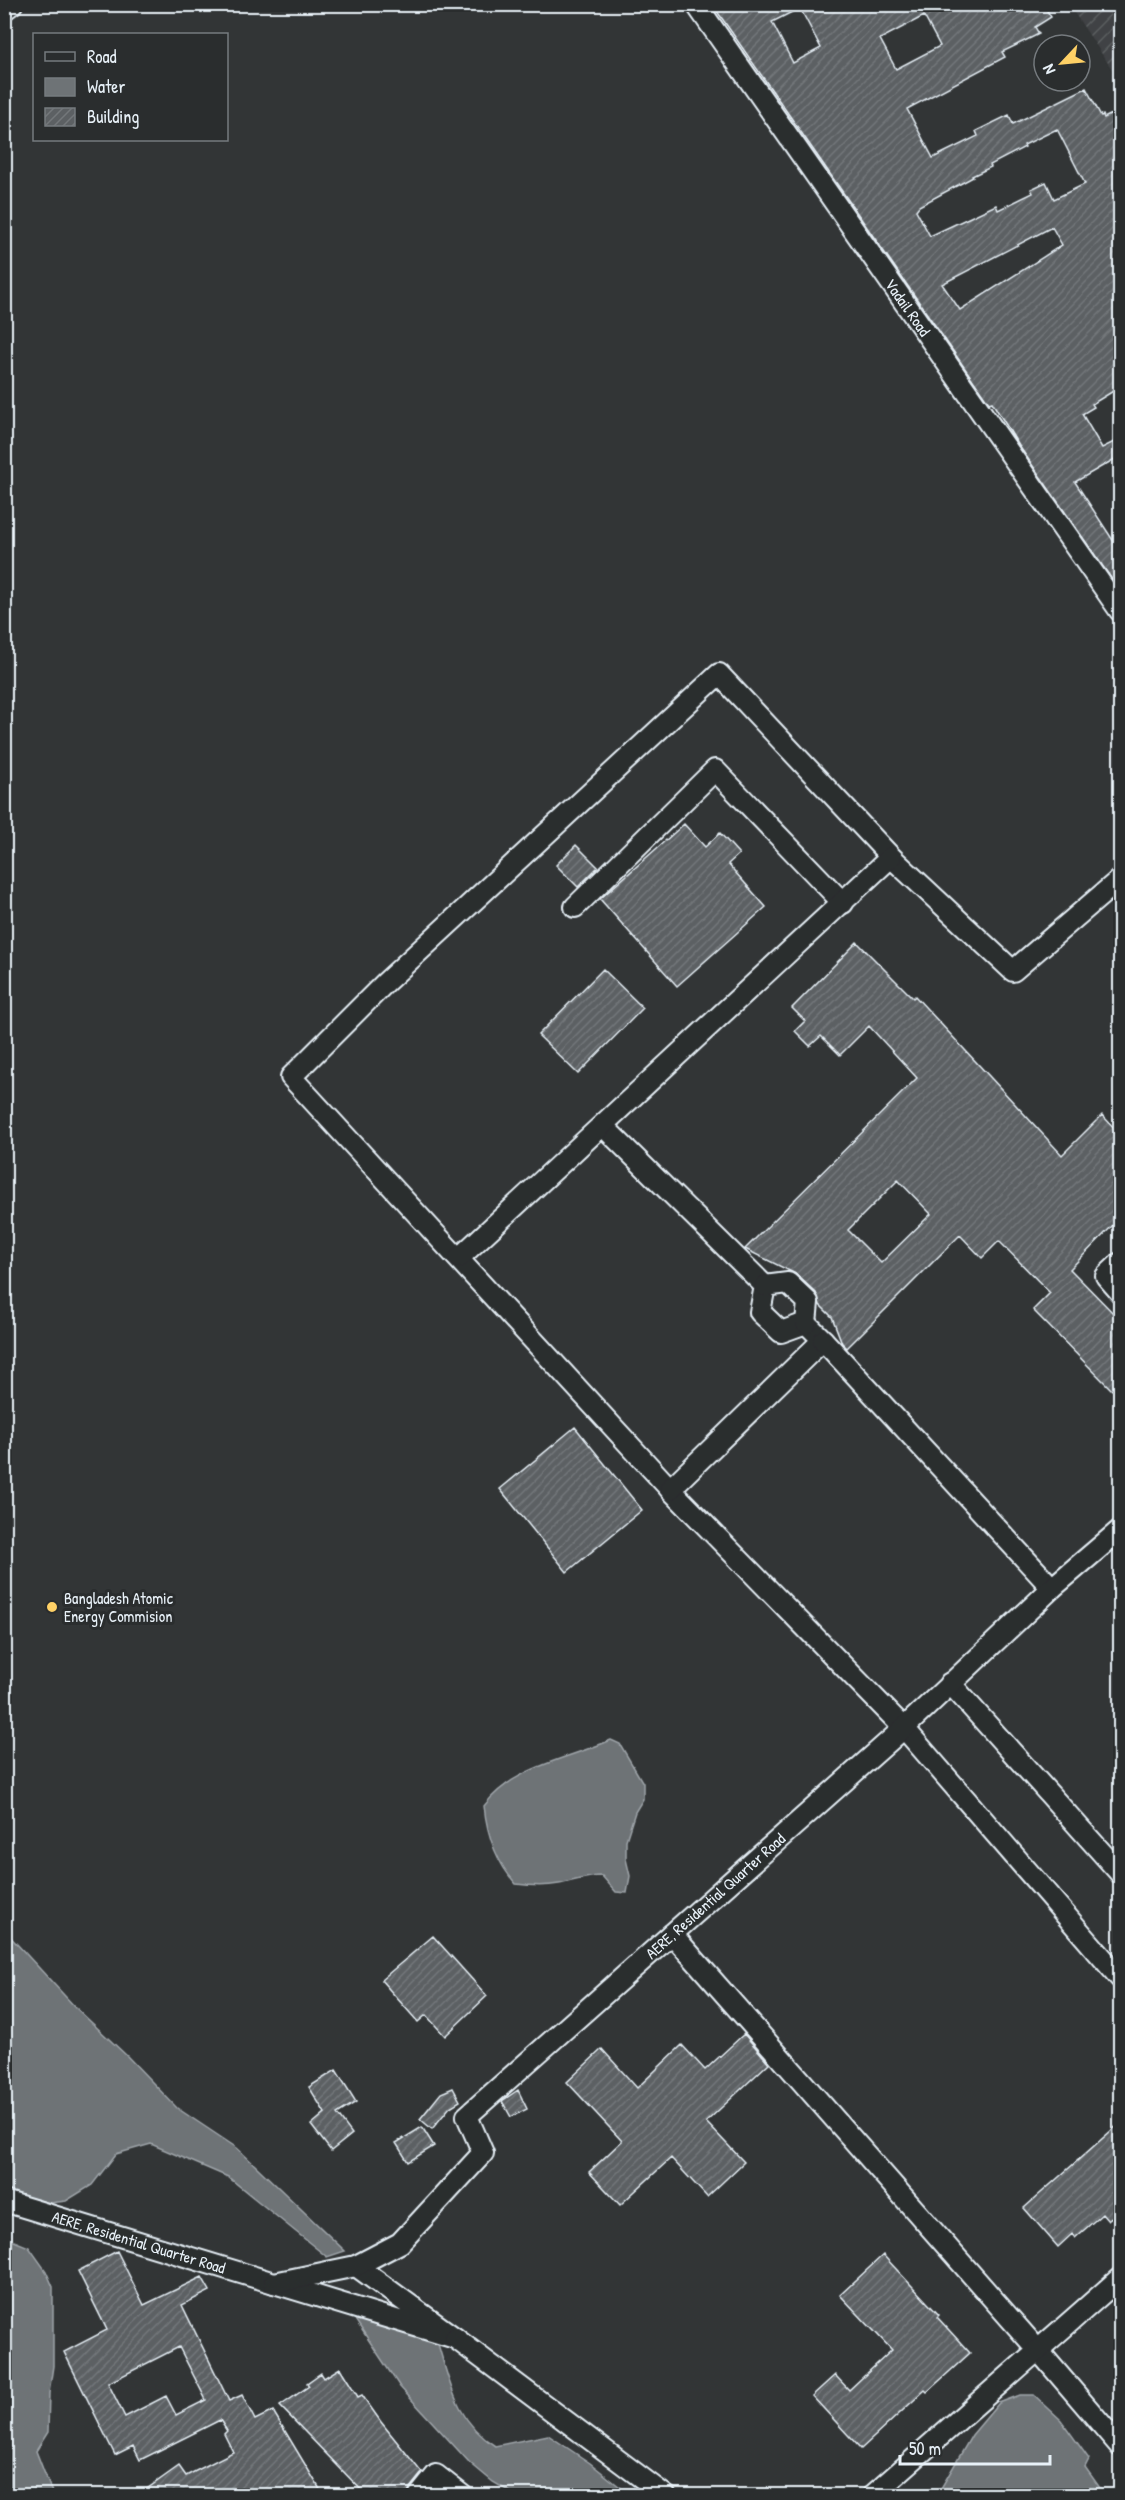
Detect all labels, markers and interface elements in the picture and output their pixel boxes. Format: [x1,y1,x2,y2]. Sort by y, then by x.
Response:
legend [33,33,228,141]
north arrow [1032,33,1092,93]
text: Road [87,44,117,69]
text: N [1037,60,1060,78]
text: Water [87,74,125,99]
text: Building [87,104,139,129]
street label: Vadail Road [880,274,936,341]
place label: Bangladesh Atomic Energy Commision [64,1587,174,1627]
marker: Bangladesh Atomic Energy Commision [45,1600,59,1614]
street label: AERE, Residential Quarter Road [641,1828,790,1964]
street label: AERE, Residential Quarter Road [50,2205,228,2279]
scale bar [900,2428,1050,2466]
text: 50 m [909,2436,941,2461]

